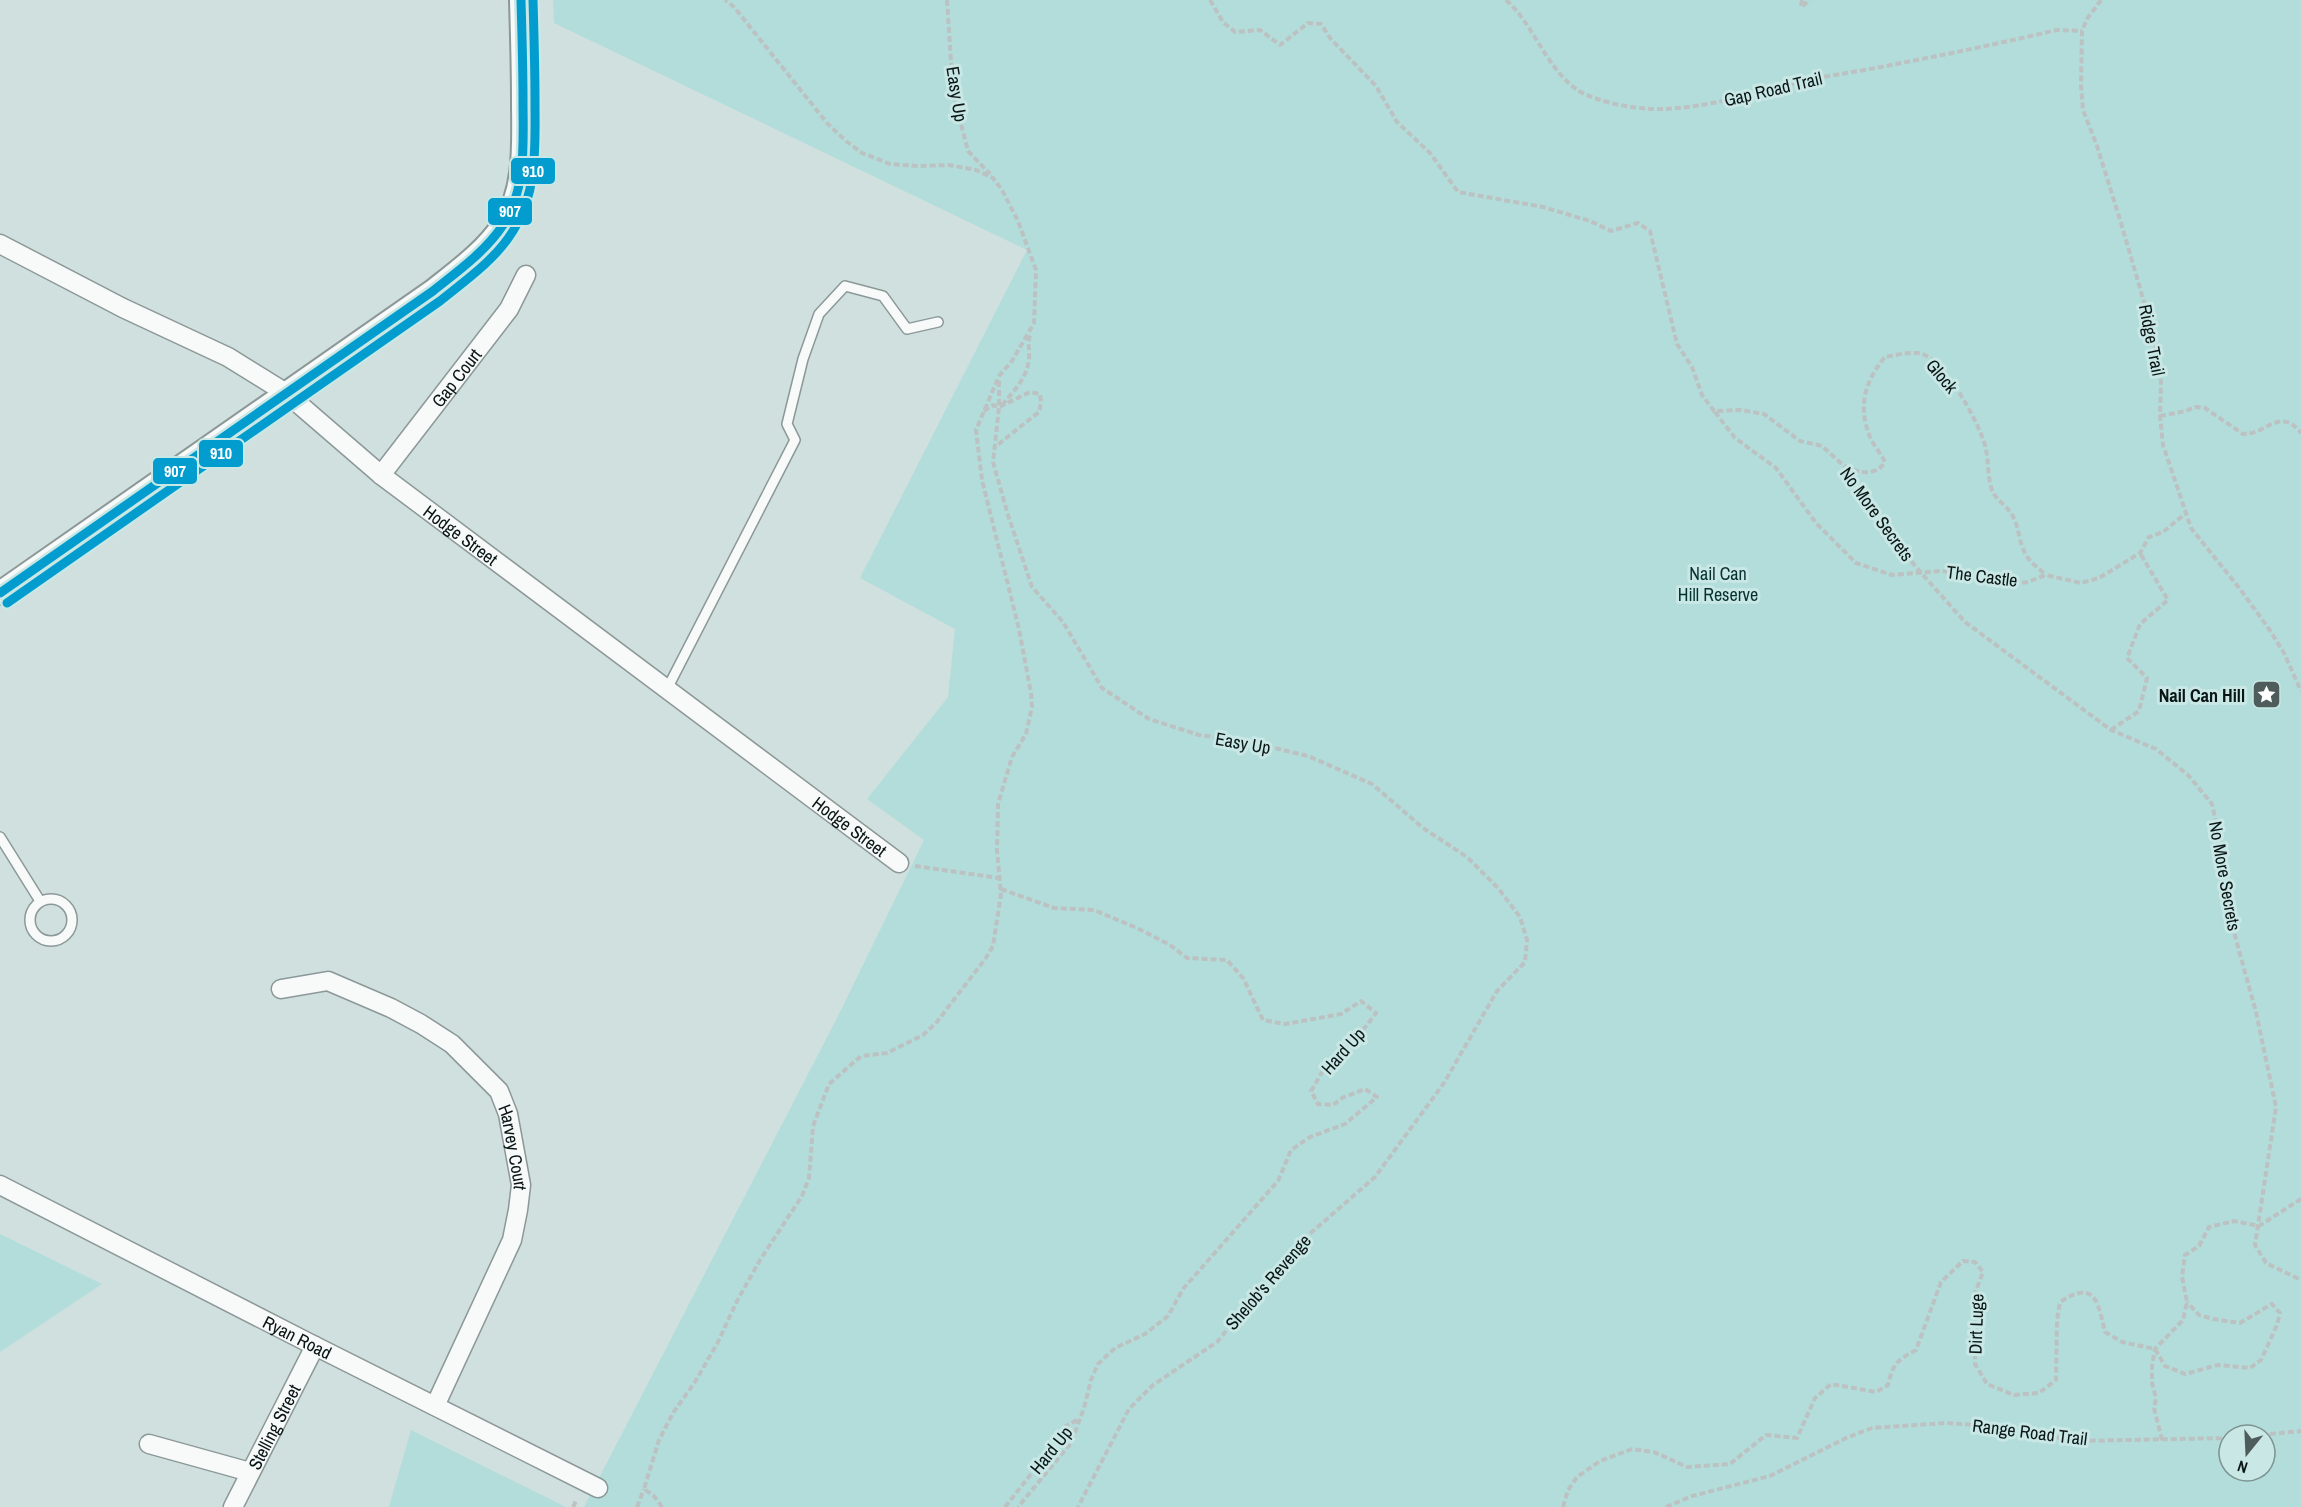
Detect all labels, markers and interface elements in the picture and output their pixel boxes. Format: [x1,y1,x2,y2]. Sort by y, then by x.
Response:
street label: Easy Up [940,64,974,124]
street label: Gap Road Trail [1721,66,1825,112]
line badge: 910 [510,157,556,185]
text: 910 [522,160,544,182]
line badge: 907 [487,197,533,226]
text: 907 [499,200,521,222]
street label: Ridge Trail [2133,302,2171,378]
street label: Gap Court [425,343,487,412]
street label: Glock [1920,354,1964,399]
line badge: 910 [198,439,244,468]
text: 910 [210,442,232,464]
line badge: 907 [152,457,198,485]
text: 907 [164,460,186,482]
street label: No More Secrets [1834,462,1920,566]
street label: Hodge Street [418,499,503,571]
street label: The Castle [1945,559,2019,593]
park label: Nail Can Hill Reserve [1678,561,1758,607]
place icon: Nail Can Hill [2250,679,2282,711]
place label: Nail Can Hill [2159,683,2245,708]
street label: Easy Up [1213,726,1273,760]
street label: Hodge Street [807,790,892,862]
street label: No More Secrets [2203,819,2247,933]
street label: Hard Up [1315,1022,1371,1080]
street label: Harvey Court [493,1100,533,1192]
street label: Shelob's Revenge [1219,1229,1317,1335]
street label: Dirt Luge [1962,1293,1990,1355]
street label: Ryan Road [259,1309,336,1365]
street label: Stelling Street [242,1380,306,1474]
street label: Range Road Trail [1971,1413,2089,1451]
street label: Hard Up [1024,1421,1078,1479]
north arrow [2217,1423,2277,1483]
text: N [2234,1455,2250,1479]

